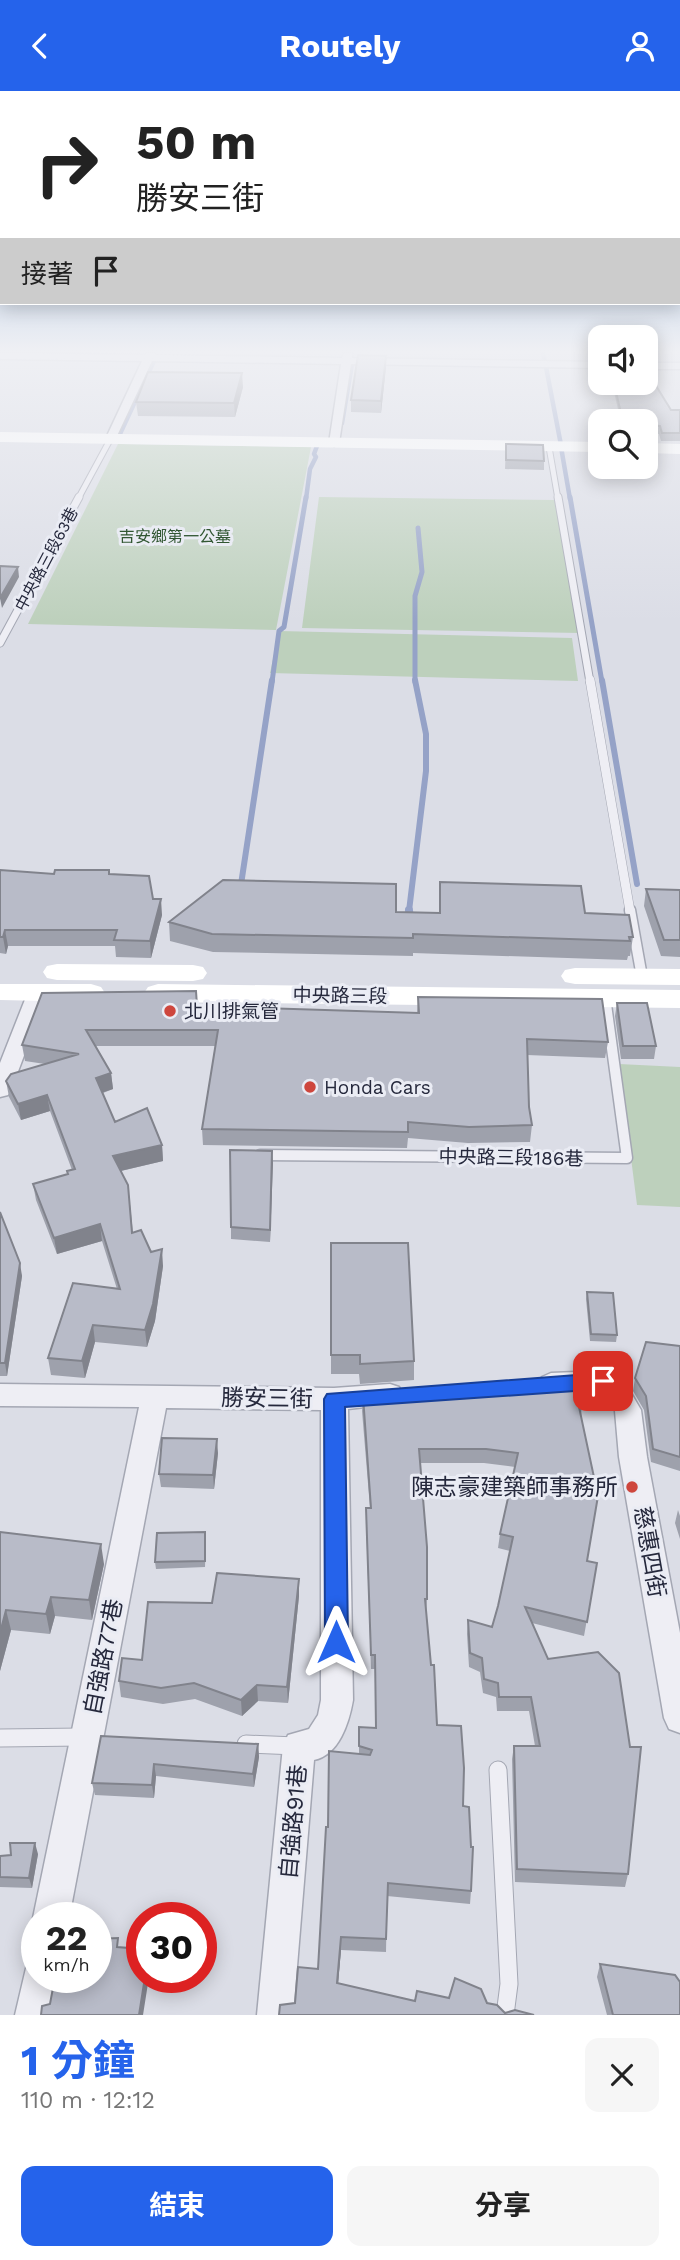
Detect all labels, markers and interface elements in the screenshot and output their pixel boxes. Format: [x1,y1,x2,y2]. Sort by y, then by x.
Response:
icon: back [21,27,59,65]
text: Routely [279,27,401,65]
icon: person [621,27,659,65]
text: 50 m [136,113,256,171]
icon: right [21,119,112,210]
text: 勝安三街 [136,179,264,217]
icon: arrive [87,252,125,290]
text: 接著 [21,259,73,289]
map controls [588,325,658,479]
button: sound [588,325,658,395]
button: search [588,409,658,479]
street label: 中央路三段63巷 [11,504,82,614]
park label: 吉安鄉第一公墓 [119,527,231,546]
street label: 中央路三段 [292,983,388,1008]
place label: 北川排氣管 [184,1000,279,1023]
marker: 北川排氣管 [162,1003,178,1019]
place label: Honda Cars [324,1076,431,1099]
marker: Honda Cars [302,1079,318,1095]
street label: 中央路三段186巷 [438,1145,584,1170]
pin [573,1351,633,1411]
icon: arrive [584,1362,622,1400]
street label: 勝安三街 [221,1384,313,1413]
place label: 陳志豪建築師事務所 [411,1474,618,1501]
marker: 陳志豪建築師事務所 [624,1479,640,1495]
street label: 慈惠四街 [628,1504,671,1600]
street label: 自強路77巷 [79,1597,128,1717]
position arrow [299,1605,373,1679]
street label: 自強路91巷 [275,1764,312,1881]
speed limit sign: 30 [126,1902,217,1993]
text: 22 [46,1917,87,1959]
text: km/h [43,1954,90,1975]
text: 1 分鐘 [21,2036,135,2085]
button: close [585,2038,659,2112]
text: 110 m · 12:12 [21,2087,155,2114]
button: 結束 [21,2166,333,2246]
button: 分享 [347,2166,659,2246]

